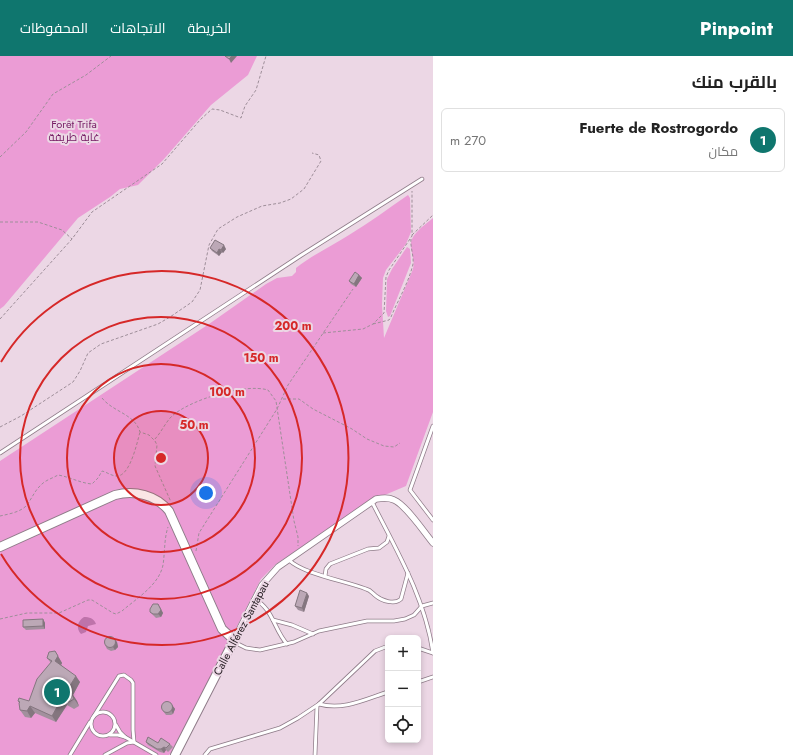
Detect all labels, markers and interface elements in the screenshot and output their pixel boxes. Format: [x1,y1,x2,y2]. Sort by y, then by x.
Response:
text: Pinpoint [700,15,773,42]
text: المحفوظات [20,18,88,38]
text: الاتجاهات [110,18,166,38]
text: الخريطة [188,18,231,38]
text: بالقرب منك [692,70,777,94]
park label: Forêt Trifa غابة طريفة [48,116,100,145]
text: Fuerte de Rostrogordo [579,117,738,139]
text: 270 m [450,131,486,150]
text: 1 [760,131,766,150]
text: مكان [709,142,738,161]
text: 200 m [274,317,312,335]
text: 150 m [243,349,279,367]
text: 100 m [209,383,245,401]
text: 50 m [179,416,209,434]
centre of rings [154,451,168,465]
your location [196,483,216,503]
street label: Calle Alférez Santapau [209,578,273,678]
map controls [385,635,421,743]
button: + [385,635,421,671]
button: − [385,671,421,707]
pin: 1 [44,677,70,707]
button: locate [385,707,421,743]

